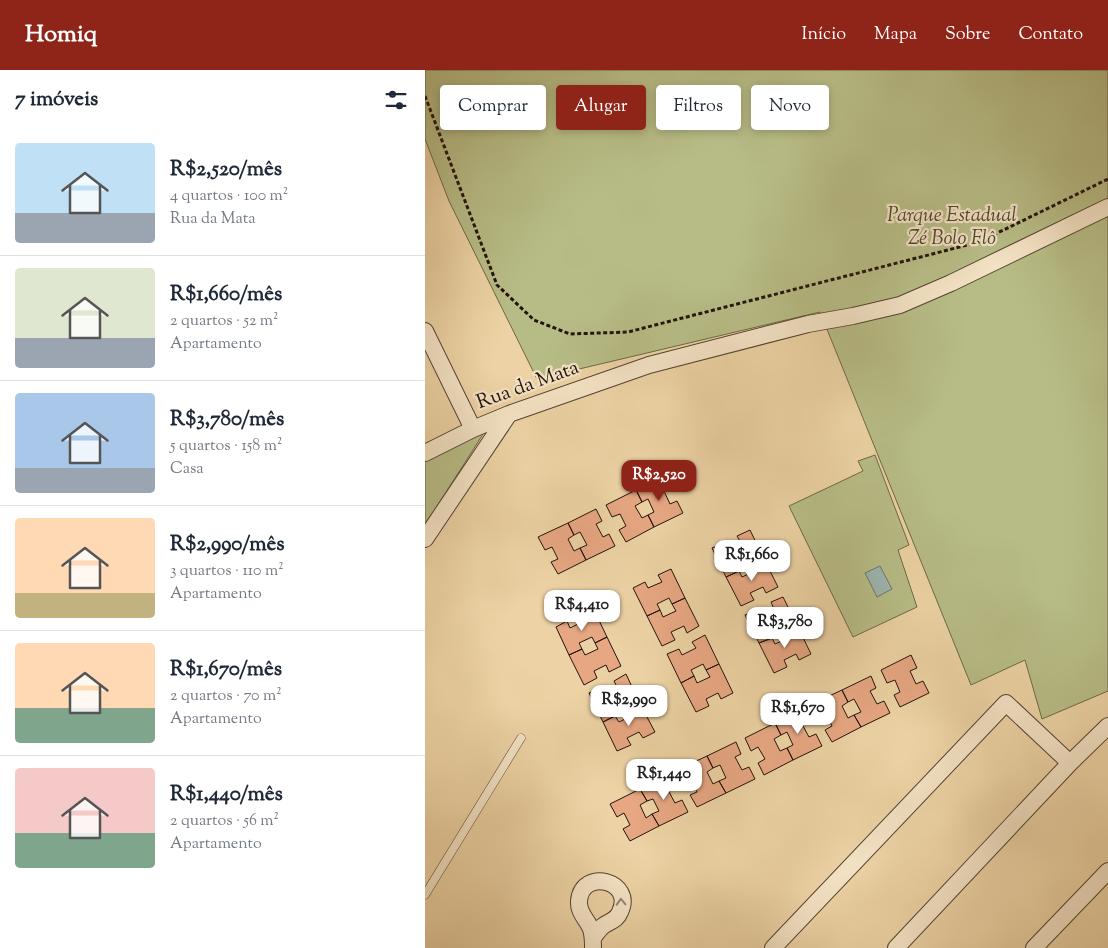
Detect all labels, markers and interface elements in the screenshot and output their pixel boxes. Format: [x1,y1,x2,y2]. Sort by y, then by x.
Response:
text: Homiq [25,18,97,52]
text: Início [801,22,846,48]
text: Mapa [874,22,917,48]
text: Sobre [945,22,990,48]
text: Contato [1018,22,1083,48]
text: 7 imóveis [15,85,98,115]
chip: Comprar [440,85,546,130]
chip: Alugar [556,85,646,130]
chip: Filtros [656,85,741,130]
chip: Novo [751,85,829,130]
icon: filters [382,86,410,114]
text: R$2,520/mês [170,155,282,185]
icon: home [55,163,115,223]
text: 4 quartos · 100 m² [170,185,288,208]
park label: Parque Estadual Zé Bolo Flô [887,202,1017,254]
text: Rua da Mata [170,208,256,231]
text: R$1,660/mês [170,280,282,310]
icon: home [55,288,115,348]
text: 2 quartos · 52 m² [170,310,278,333]
text: Apartamento [170,333,262,356]
street label: Rua da Mata [473,354,583,418]
text: R$3,780/mês [170,405,284,435]
icon: home [55,413,115,473]
text: 5 quartos · 158 m² [170,435,282,458]
text: Casa [170,458,204,481]
pin: R$2,520 [613,460,705,502]
text: R$2,520 [632,464,686,487]
text: R$2,990/mês [170,530,285,560]
icon: home [55,538,115,598]
pin: R$1,660 [706,540,798,582]
text: R$1,660 [725,544,779,567]
text: 3 quartos · 110 m² [170,560,284,583]
text: Apartamento [170,583,262,606]
pin: R$4,410 [536,590,628,632]
text: R$4,410 [555,594,609,617]
pin: R$3,780 [739,606,831,649]
text: R$3,780 [758,611,812,634]
text: R$1,670/mês [170,655,282,685]
icon: home [55,663,115,723]
pin: R$2,990 [583,684,675,727]
text: 2 quartos · 70 m² [170,685,282,708]
text: R$2,990 [601,689,657,712]
pin: R$1,670 [752,692,844,735]
text: R$1,670 [771,697,825,720]
text: Apartamento [170,708,262,731]
pin: R$1,440 [618,758,710,801]
text: R$1,440 [637,763,691,786]
text: R$1,440/mês [170,780,283,810]
icon: home [55,788,115,848]
text: 2 quartos · 56 m² [170,810,279,833]
text: Apartamento [170,833,262,856]
one-way arrow [615,898,626,906]

